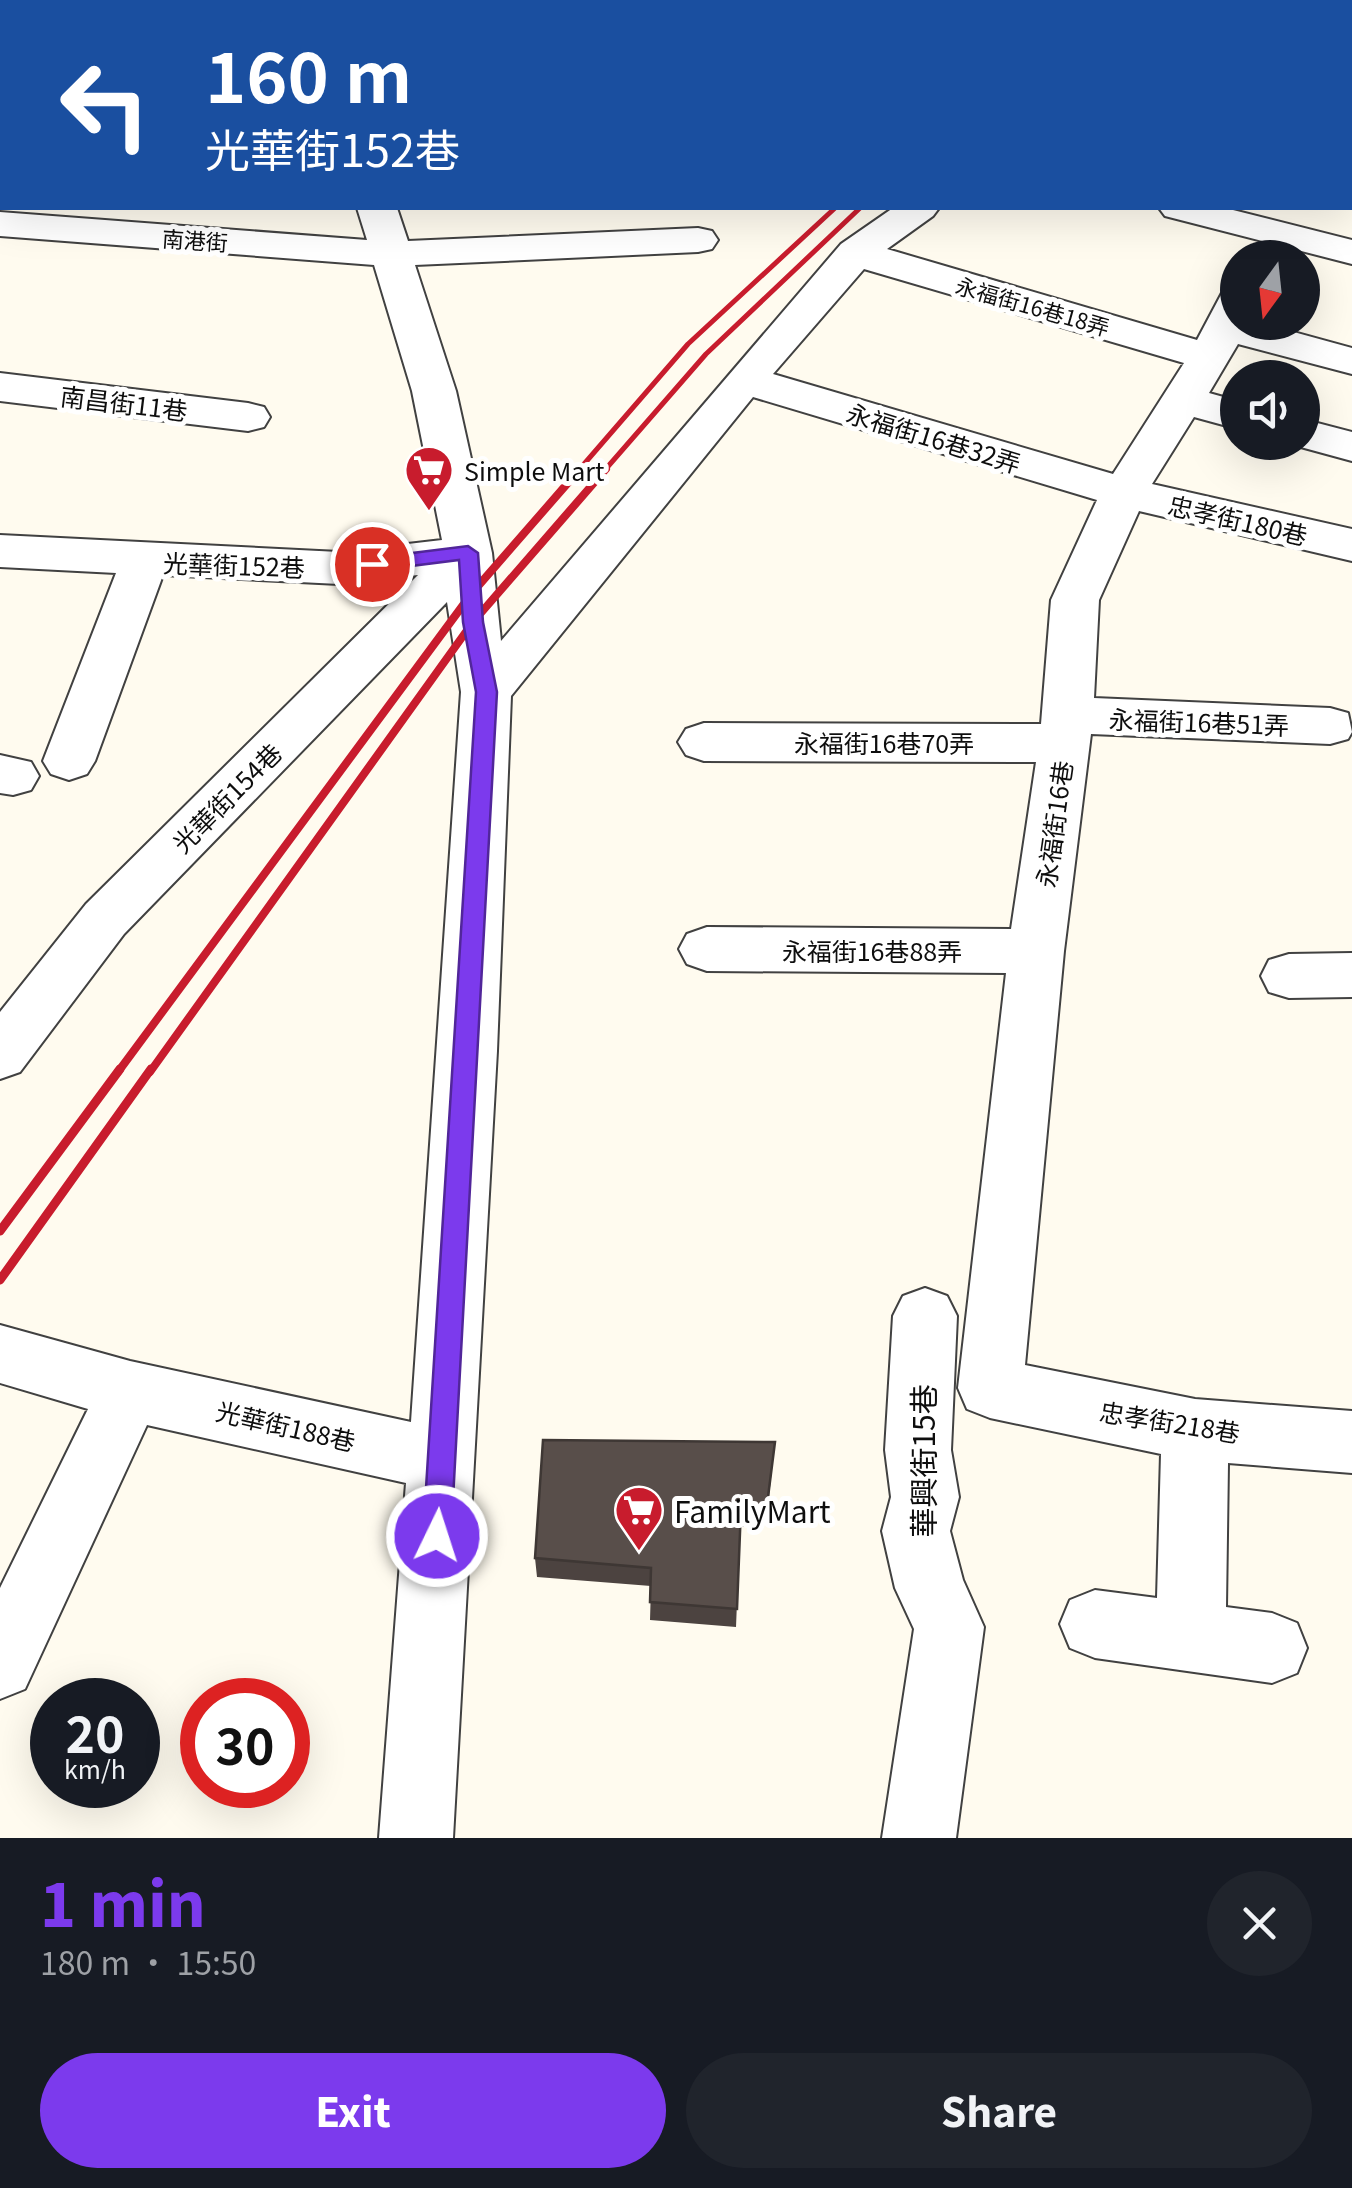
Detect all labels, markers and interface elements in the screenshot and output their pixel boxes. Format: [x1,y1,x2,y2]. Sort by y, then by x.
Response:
text: 160 m [205,22,412,123]
icon: left [40,40,170,170]
text: 光華街152巷 [205,115,460,180]
street label: 南港街 [161,221,229,257]
north arrow [1220,240,1320,340]
map controls [1220,240,1320,460]
street label: 永福街16巷18弄 [952,268,1114,342]
button: sound [1220,360,1320,460]
street label: 南昌街11巷 [58,376,190,428]
street label: 永福街16巷32弄 [842,393,1026,481]
supermarket icon: Simple Mart [403,444,455,512]
place label: Simple Mart [464,452,605,488]
street label: 忠孝街180巷 [1165,486,1311,552]
pin [330,522,415,607]
icon: arrive [345,537,400,592]
street label: 光華街152巷 [163,544,305,584]
street label: 永福街16巷51弄 [1108,700,1290,742]
street label: 永福街16巷70弄 [794,724,974,760]
street label: 光華街154巷 [163,734,289,860]
street label: 永福街16巷 [1026,758,1080,890]
street label: 永福街16巷88弄 [782,932,962,968]
street label: 華興街15巷 [900,1384,944,1538]
street label: 光華街188巷 [213,1392,359,1458]
street label: 忠孝街218巷 [1097,1392,1243,1450]
position arrow [385,1484,489,1588]
supermarket icon: FamilyMart [613,1484,665,1552]
place label: FamilyMart [674,1488,831,1532]
speed limit sign: 30 [180,1678,310,1808]
text: 20 [66,1695,125,1767]
text: km/h [64,1750,126,1786]
text: 1 min [40,1857,206,1944]
button: close [1207,1871,1312,1976]
text: 180 m · 15:50 [40,1938,256,1984]
button: Exit [40,2053,666,2168]
button: Share [686,2053,1312,2168]

